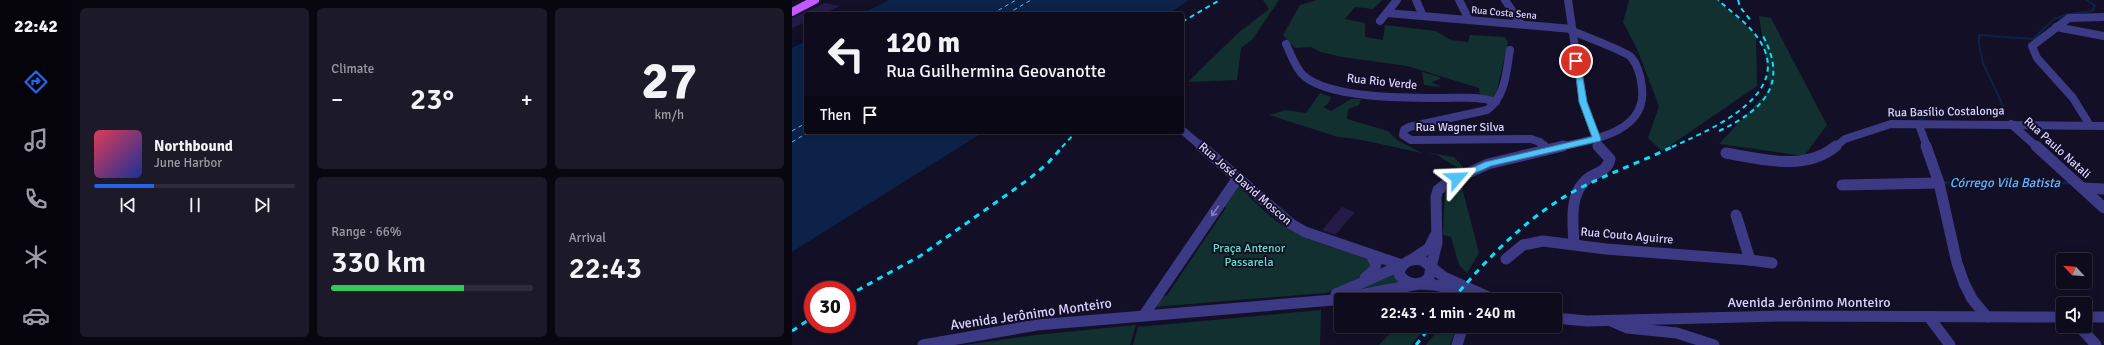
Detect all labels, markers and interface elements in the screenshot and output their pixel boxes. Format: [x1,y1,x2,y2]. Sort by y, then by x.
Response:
street label: Rua Costa Sena [1471,4,1537,22]
text: 22:42 [14,15,58,37]
text: 120 m [886,26,960,60]
icon: left [820,28,872,80]
pin [1559,44,1593,78]
text: 27 [641,49,697,113]
icon: arrive [1565,50,1587,72]
text: Rua Guilhermina Geovanotte [886,60,1106,82]
text: Climate [331,61,374,77]
icon: directions [22,68,50,96]
street label: Rua Rio Verde [1346,71,1418,93]
text: 23° [410,81,454,118]
text: − [331,86,343,113]
text: + [521,86,533,113]
street label: Rua Basílio Costalonga [1887,103,2005,121]
icon: arrive [859,104,881,126]
text: Then [820,106,851,124]
text: km/h [655,107,684,123]
street label: Rua Paulo Natali [2020,114,2094,182]
street label: Rua Wagner Silva [1416,120,1504,135]
icon: music [22,126,50,154]
text: Northbound [154,137,233,155]
street label: Rua José David Moscon [1195,139,1295,229]
text: June Harbor [154,155,222,171]
position arrow [1436,157,1478,199]
water label: Córrego Vila Batista [1950,175,2061,191]
icon: phone [22,185,50,213]
icon: previous [117,194,139,216]
icon: pause [184,194,206,216]
icon: next [251,194,273,216]
one-way arrow [1211,205,1219,216]
text: Range · 66% [331,224,402,240]
street label: Rua Couto Aguirre [1580,224,1674,248]
text: Arrival [569,230,606,246]
park label: Praça Antenor Passarela [1213,241,1286,270]
icon: climate [22,243,50,271]
text: 330 km [331,244,426,281]
text: 22:43 [569,250,642,287]
north arrow [2056,253,2092,289]
map controls [2056,253,2092,333]
speed limit sign: 30 [804,281,856,333]
street label: Avenida Jerônimo Monteiro [949,294,1113,334]
street label: Avenida Jerônimo Monteiro [1728,294,1890,311]
button: sound [2056,297,2092,333]
icon: car [22,302,50,330]
text: 22:43 · 1 min · 240 m [1381,304,1515,322]

